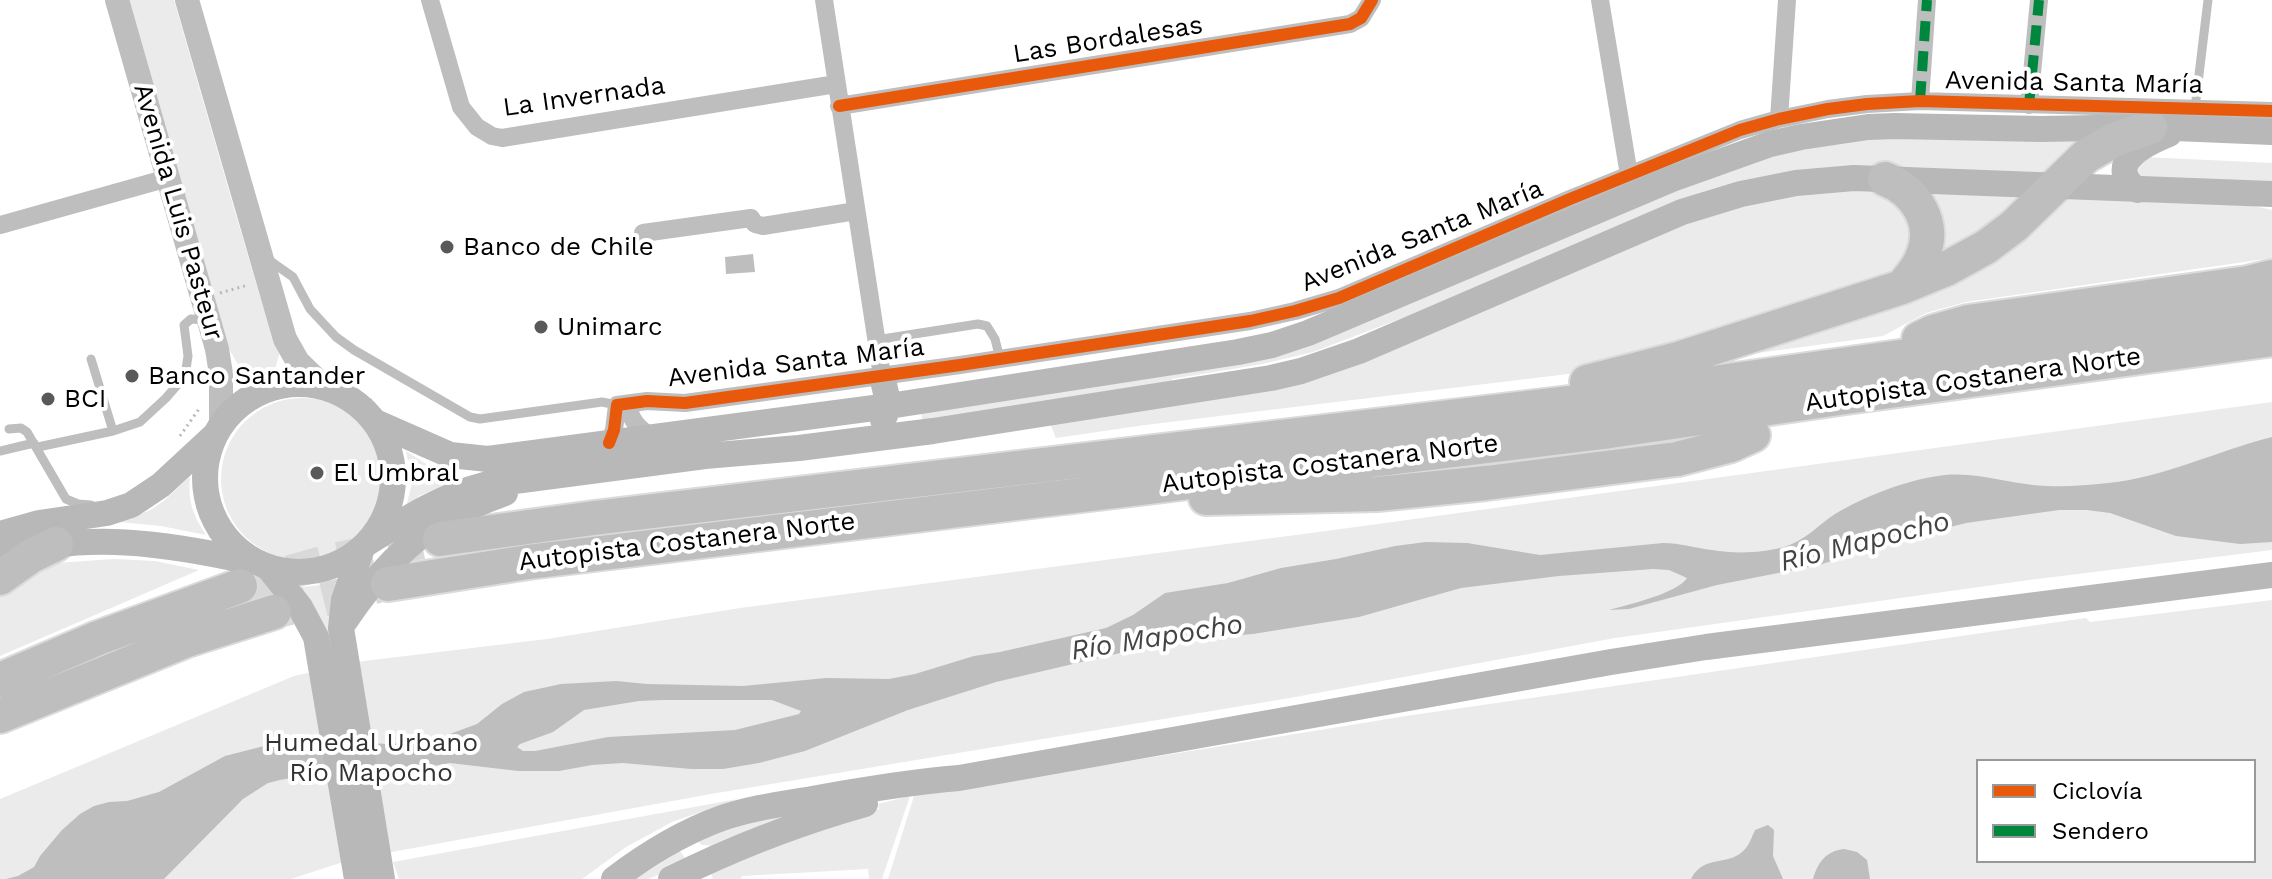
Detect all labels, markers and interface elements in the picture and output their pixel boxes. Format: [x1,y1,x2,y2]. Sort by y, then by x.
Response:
street label: Las Bordalesas [1011,10,1205,70]
street label: Avenida Santa María [1945,65,2203,101]
street label: La Invernada [501,70,667,124]
street label: Avenida Luis Pasteur [126,80,230,344]
street label: Avenida Santa María [1296,173,1548,299]
place label: Banco de Chile [463,231,654,263]
marker: Banco de Chile [438,238,456,256]
place label: Unimarc [557,311,663,343]
marker: Unimarc [532,318,550,336]
street label: Avenida Santa María [666,332,926,394]
street label: Autopista Costanera Norte [1803,341,2143,419]
place label: Banco Santander [148,360,365,392]
marker: Banco Santander [123,367,141,385]
place label: BCI [64,383,107,415]
marker: BCI [39,390,57,408]
street label: Autopista Costanera Norte [1160,428,1500,500]
place label: El Umbral [333,457,459,489]
marker: El Umbral [308,464,326,482]
water label: Río Mapocho [1777,505,1953,579]
street label: Autopista Costanera Norte [517,506,857,578]
water label: Río Mapocho [1069,608,1245,668]
park label: Humedal Urbano Río Mapocho [264,727,478,788]
legend [1976,759,2256,863]
text: Ciclovía [2052,777,2142,805]
text: Sendero [2052,817,2149,845]

